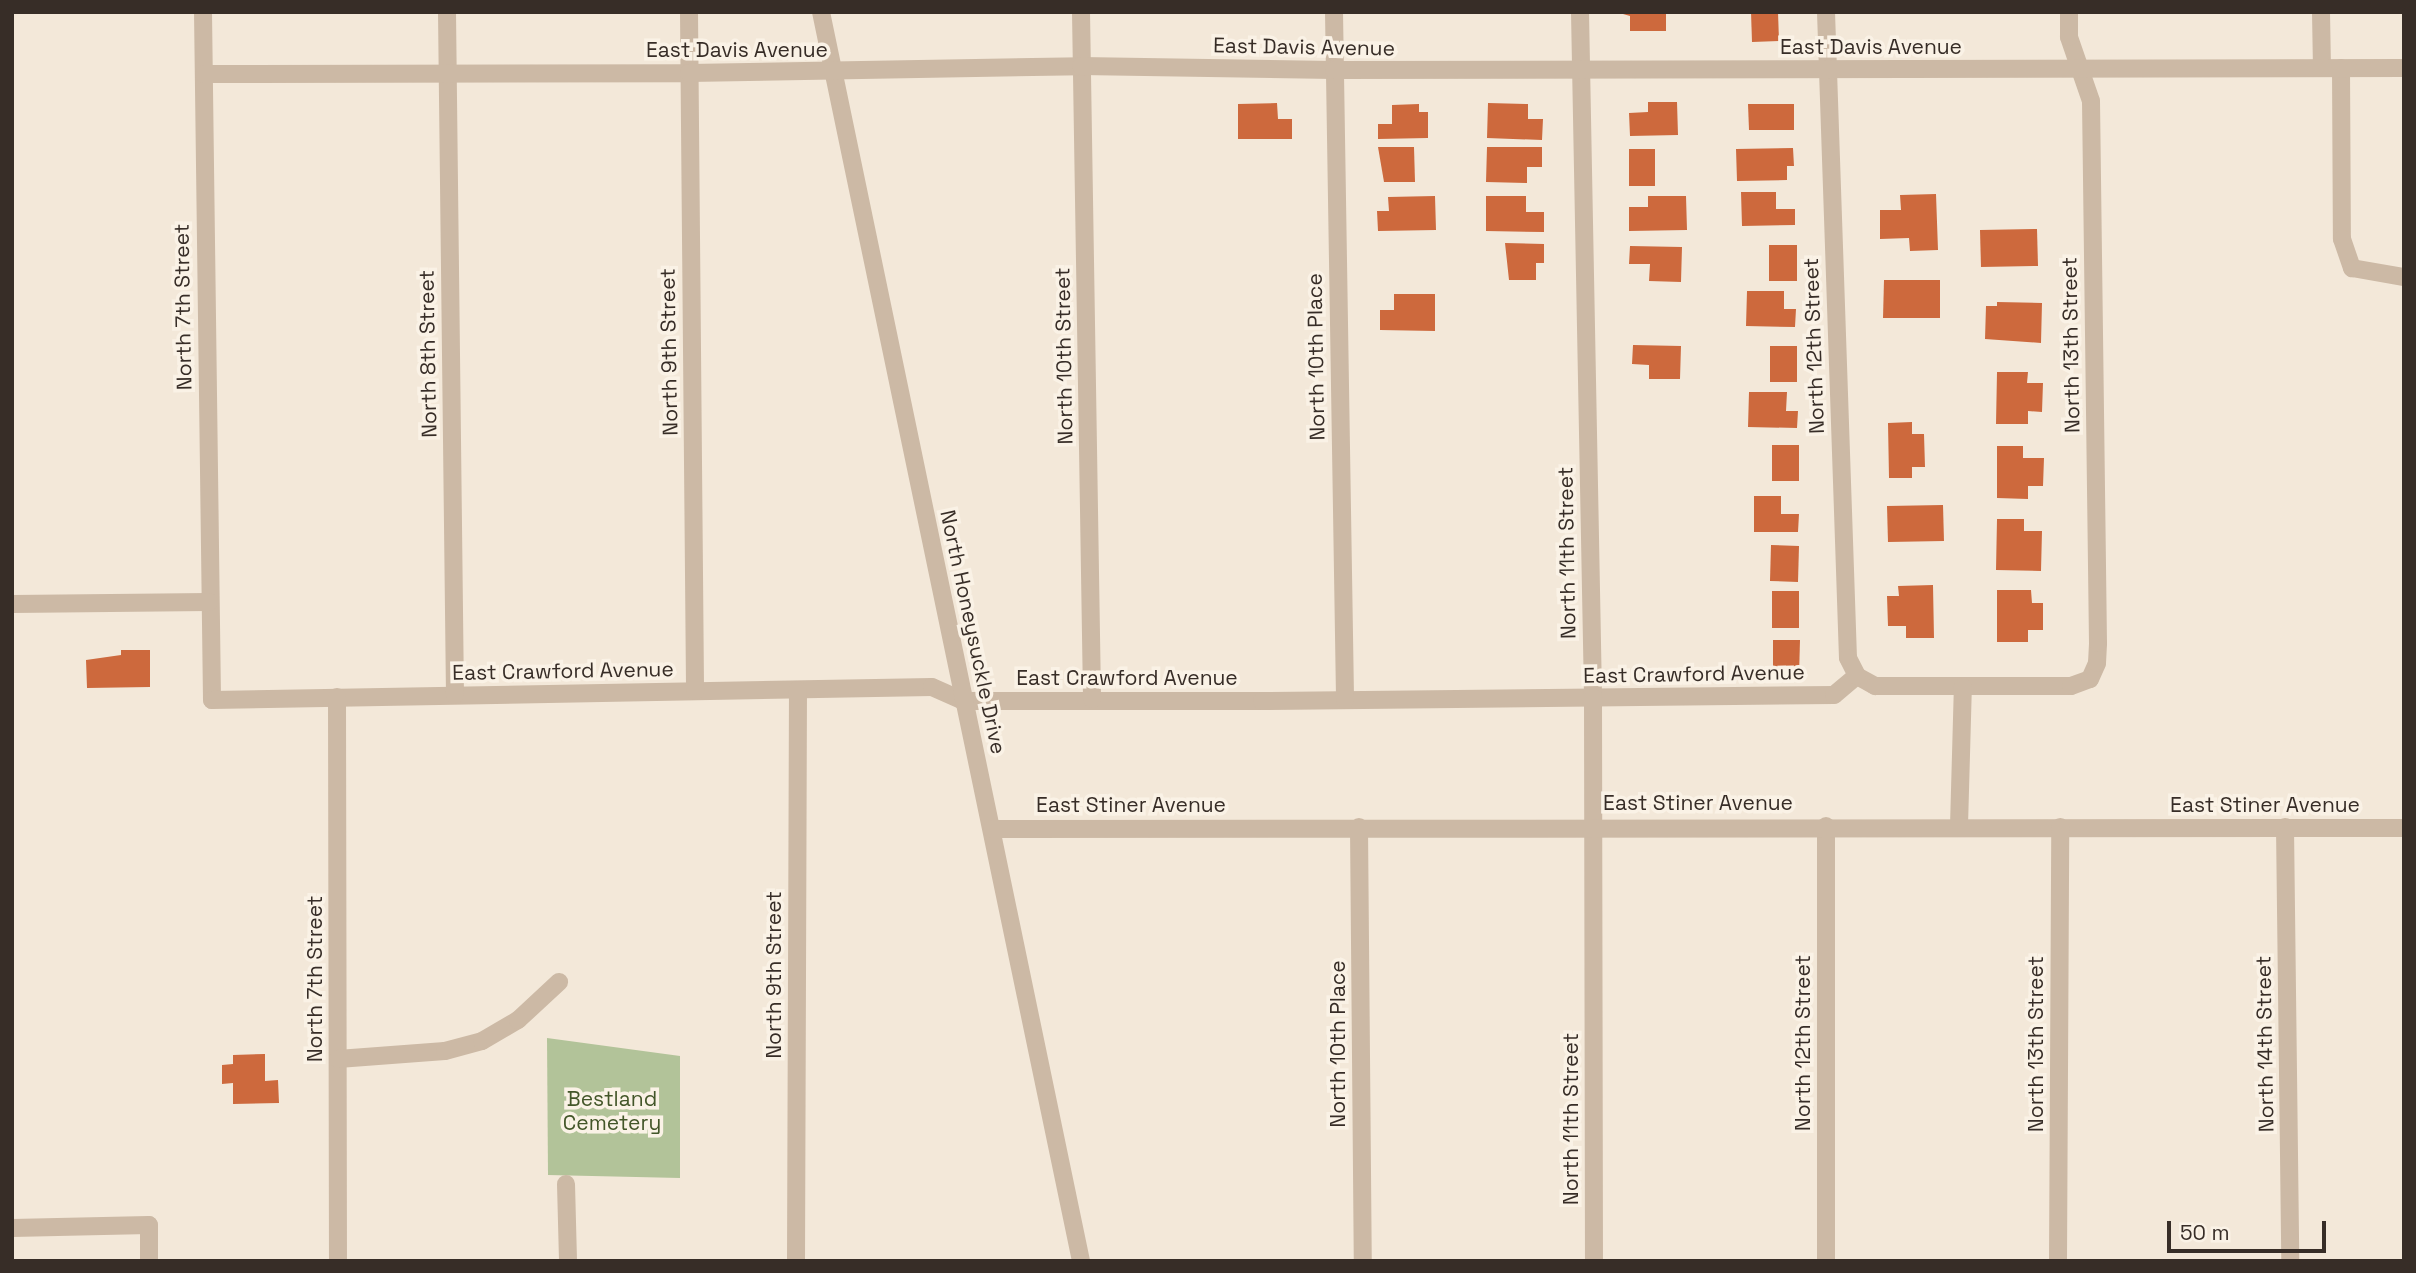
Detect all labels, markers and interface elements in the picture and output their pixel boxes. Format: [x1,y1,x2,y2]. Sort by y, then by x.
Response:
street label: East Davis Avenue [1213,33,1395,61]
street label: East Davis Avenue [1780,34,1962,60]
street label: East Davis Avenue [646,37,828,63]
street label: North 7th Street [169,223,197,391]
street label: North 12th Street [1798,257,1830,435]
street label: North 13th Street [2057,257,2085,433]
street label: North 10th Street [1050,267,1078,445]
street label: North 9th Street [655,268,683,436]
street label: North 8th Street [414,270,442,438]
street label: North 10th Place [1302,273,1330,441]
street label: North 11th Street [1553,467,1581,639]
street label: North Honeysuckle Drive [935,508,1011,756]
street label: East Crawford Avenue [452,656,674,686]
street label: East Crawford Avenue [1583,659,1805,689]
street label: East Crawford Avenue [1016,665,1238,691]
street label: East Stiner Avenue [1603,790,1793,816]
street label: East Stiner Avenue [1036,792,1226,818]
street label: East Stiner Avenue [2170,792,2360,818]
street label: North 9th Street [761,891,787,1059]
street label: North 7th Street [302,896,328,1062]
street label: North 12th Street [1790,955,1816,1131]
street label: North 14th Street [2251,955,2279,1133]
street label: North 13th Street [2023,956,2049,1132]
street label: North 10th Place [1325,960,1351,1128]
street label: North 11th Street [1558,1033,1584,1205]
park label: Bestland Cemetery [563,1086,661,1136]
scale bar [2171,1206,2330,1250]
text: 50 m [2180,1219,2230,1246]

